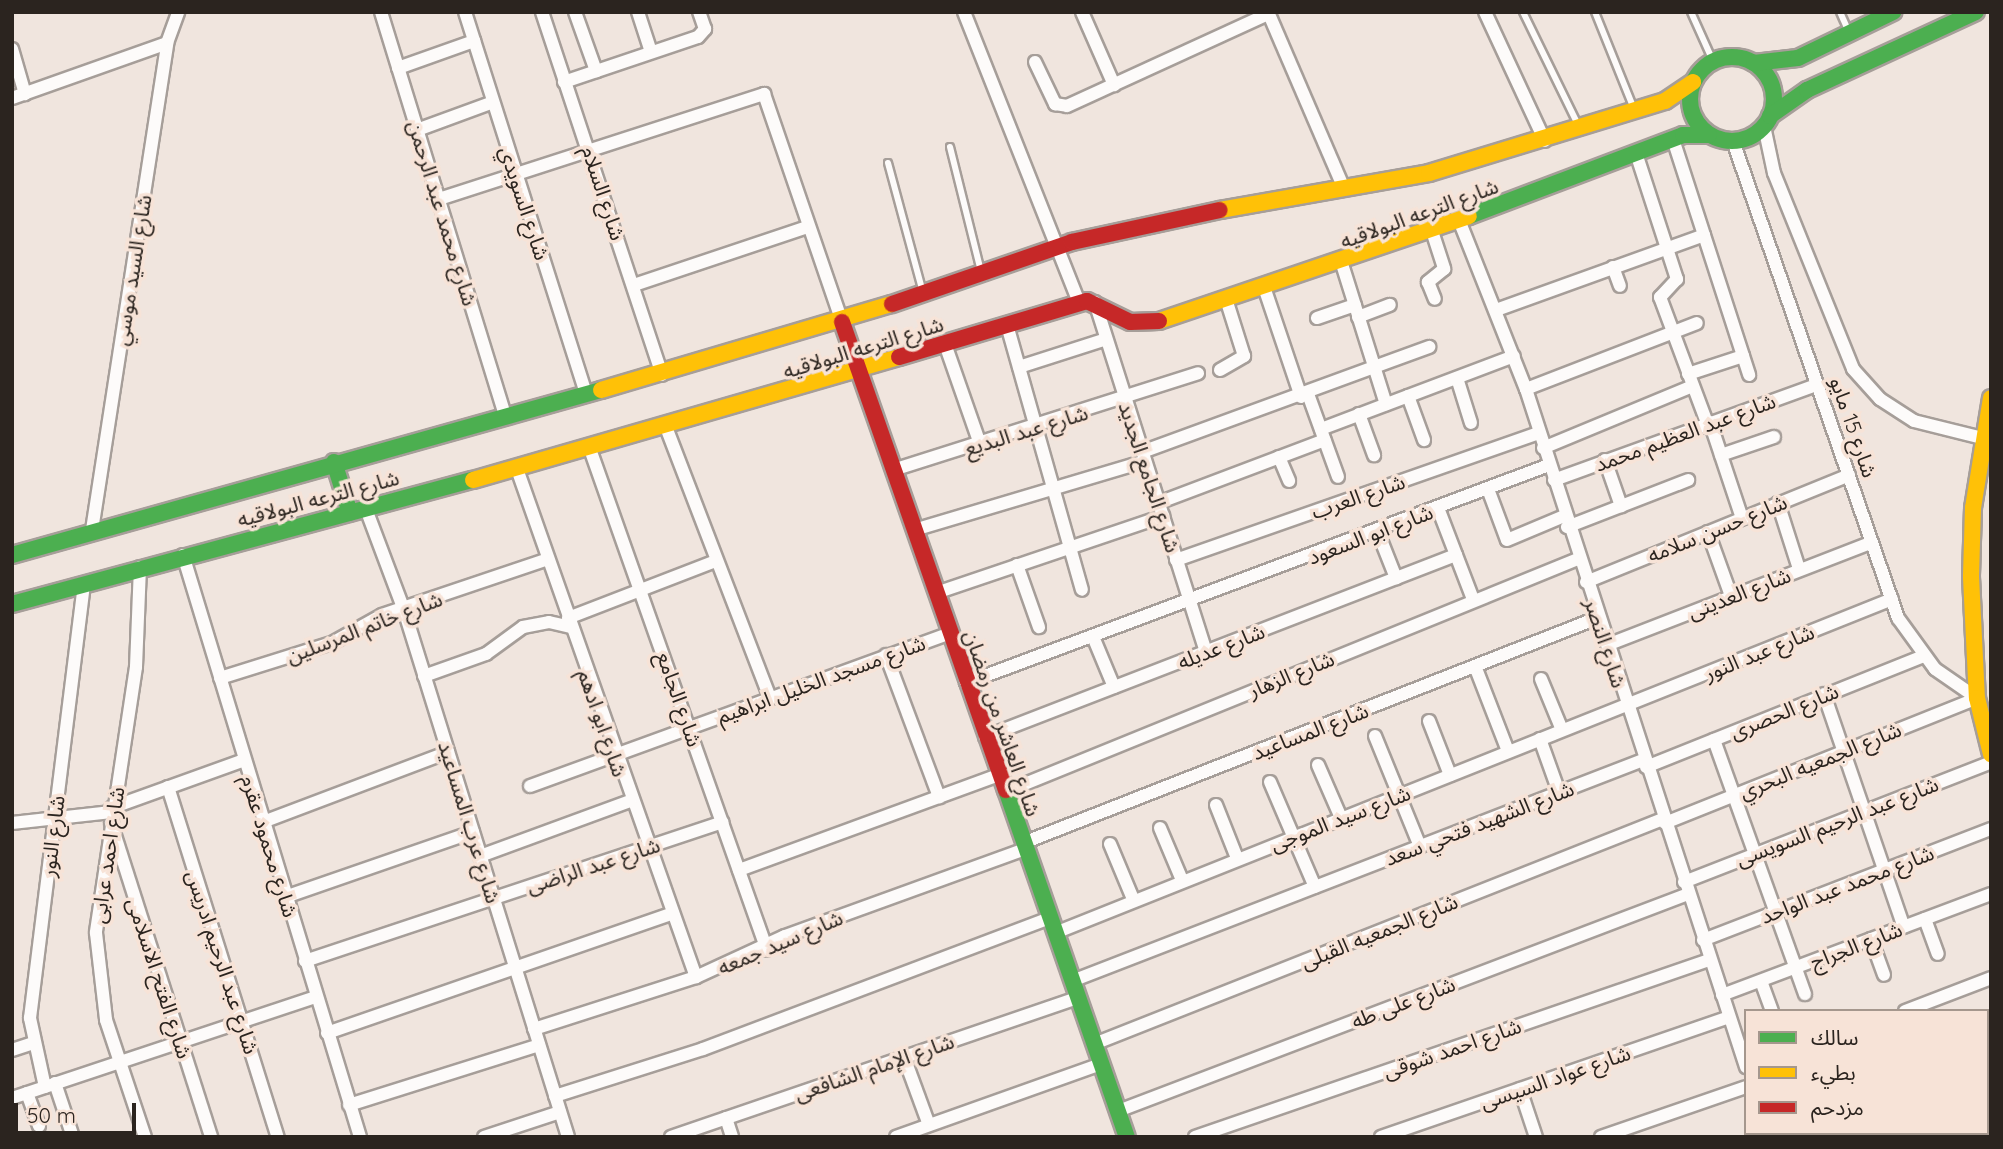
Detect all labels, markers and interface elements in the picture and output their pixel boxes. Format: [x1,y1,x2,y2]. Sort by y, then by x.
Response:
street label: شارع محمد عبد الرحمن [403,117,483,309]
street label: شارع السويدي [495,143,555,263]
street label: شارع السلام [577,143,631,243]
street label: شارع الترعه البولاقيه [1336,173,1502,253]
street label: شارع السيد موسي [108,193,156,347]
street label: شارع الترعه البولاقيه [780,311,946,383]
street label: شارع 15 مايو [1825,373,1883,481]
street label: شارع عبد العظيم محمد [1591,388,1779,476]
street label: شارع الجامع الجديد [1114,398,1186,556]
street label: شارع عبد البديع [961,399,1091,461]
street label: شارع الترعه البولاقيه [234,464,402,532]
street label: شارع العرب [1308,468,1408,524]
street label: شارع حسن سلامه [1644,489,1790,567]
street label: شارع ابو السعود [1304,499,1436,569]
street label: شارع العدينى [1684,562,1794,624]
street label: شارع خاتم المرسلين [282,586,446,668]
street label: شارع النصر [1580,595,1632,691]
street label: شارع عديله [1174,618,1268,674]
street label: شارع عبد النور [1700,618,1818,686]
street label: شارع العاشر من رمضان [959,627,1047,819]
street label: شارع مسجد الخليل ابراهيم [713,630,929,728]
street label: شارع الزهار [1244,645,1338,703]
street label: شارع الجامع [652,648,708,750]
street label: شارع ابو ادهم [573,666,633,780]
street label: شارع الحصرى [1726,678,1842,744]
street label: شارع المساعيد [1248,697,1372,765]
street label: شارع الجمعيه البحري [1735,716,1905,804]
street label: شارع عرب المساعيد [433,738,507,906]
street label: شارع عبد الرحيم السويسى [1732,771,1942,871]
street label: شارع محمود عقرم [236,772,304,920]
street label: شارع الشهيد فتحي سعد [1381,775,1577,871]
street label: شارع سيد الموجى [1266,780,1414,856]
street label: شارع احمد عرابى [85,785,129,925]
street label: شارع النور [35,794,69,878]
street label: شارع عبد الراضى [523,832,663,898]
street label: شارع محمد عبد الواحد [1757,839,1937,929]
street label: شارع عبد الرحيم ادريس [181,867,265,1057]
street label: شارع الجمعيه القبلى [1297,888,1461,974]
street label: شارع الفتح الاسلامى [122,894,198,1062]
street label: شارع سيد جمعه [714,904,846,980]
street label: شارع الجراج [1806,916,1906,974]
street label: شارع على طه [1348,971,1458,1033]
legend [1744,1009,1989,1135]
street label: شارع احمد شوقى [1380,1013,1524,1083]
text: سالك [1811,1024,1858,1050]
street label: شارع الإمام الشافعى [791,1028,957,1106]
street label: شارع عواد السيسى [1477,1039,1633,1115]
text: بطيء [1811,1059,1856,1085]
scale bar [18,1090,140,1134]
text: مزدحم [1811,1094,1864,1120]
text: 50 m [27,1102,76,1128]

